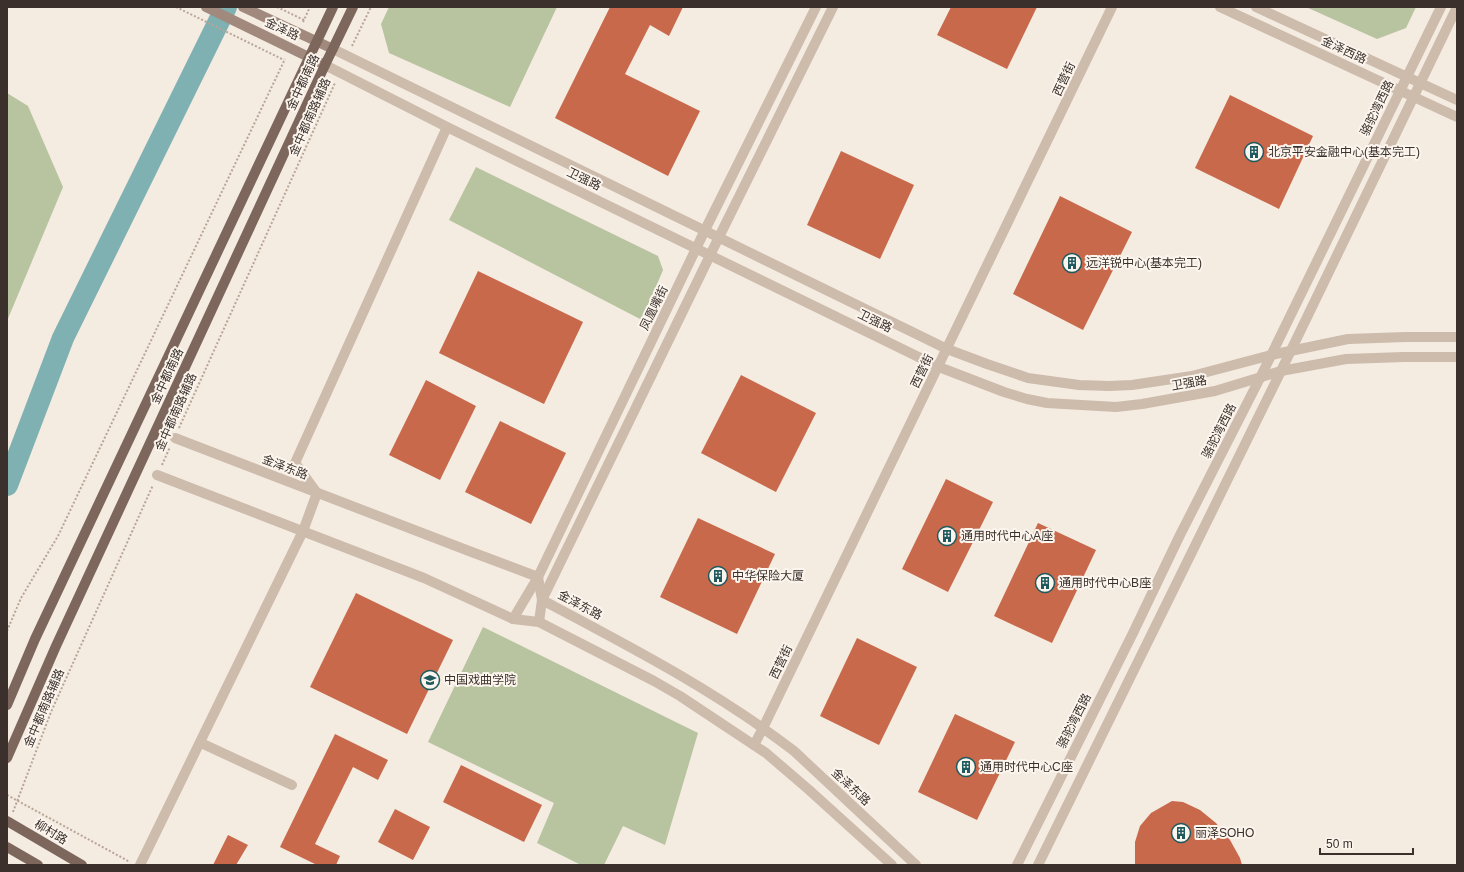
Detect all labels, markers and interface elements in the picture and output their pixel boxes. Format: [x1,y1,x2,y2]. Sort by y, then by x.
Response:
street label: 金泽路 [263,15,301,43]
street label: 金泽西路 [1319,34,1369,66]
street label: 金中都南路 [284,52,322,112]
street label: 西营街 [1050,60,1078,98]
street label: 金中都南路辅路 [287,76,333,158]
street label: 骆驼湾西路 [1358,78,1396,138]
building icon: 北京平安金融中心(基本完工) [1243,141,1265,163]
place label: 北京平安金融中心(基本完工) [1268,145,1420,159]
street label: 卫强路 [565,165,603,193]
building icon: 远洋锐中心(基本完工) [1061,252,1083,274]
place label: 远洋锐中心(基本完工) [1086,256,1202,270]
street label: 凤凰嘴街 [637,283,671,333]
street label: 卫强路 [856,307,894,335]
street label: 金中都南路 [148,346,186,406]
street label: 西营街 [908,352,936,390]
street label: 金中都南路辅路 [153,371,199,453]
street label: 卫强路 [1170,373,1208,393]
street label: 骆驼湾西路 [1199,401,1239,461]
street label: 金泽东路 [260,452,310,482]
building icon: 通用时代中心A座 [936,525,958,547]
place label: 通用时代中心A座 [961,529,1053,543]
building icon: 中华保险大厦 [707,565,729,587]
place label: 中华保险大厦 [732,569,804,583]
building icon: 通用时代中心B座 [1034,572,1056,594]
place label: 通用时代中心B座 [1059,576,1151,590]
street label: 金泽东路 [556,588,604,622]
street label: 西营街 [767,643,795,681]
street label: 金中都南路辅路 [21,667,67,749]
school or university icon: 中国戏曲学院 [419,669,441,691]
place label: 中国戏曲学院 [444,673,516,687]
street label: 骆驼湾西路 [1054,691,1094,751]
building icon: 通用时代中心C座 [955,756,977,778]
place label: 通用时代中心C座 [980,760,1073,774]
street label: 金泽东路 [829,766,873,808]
street label: 柳村路 [32,817,70,847]
building icon: 丽泽SOHO [1170,822,1192,844]
place label: 丽泽SOHO [1195,826,1254,840]
scale bar [1320,830,1413,856]
text: 50 m [1326,837,1353,851]

